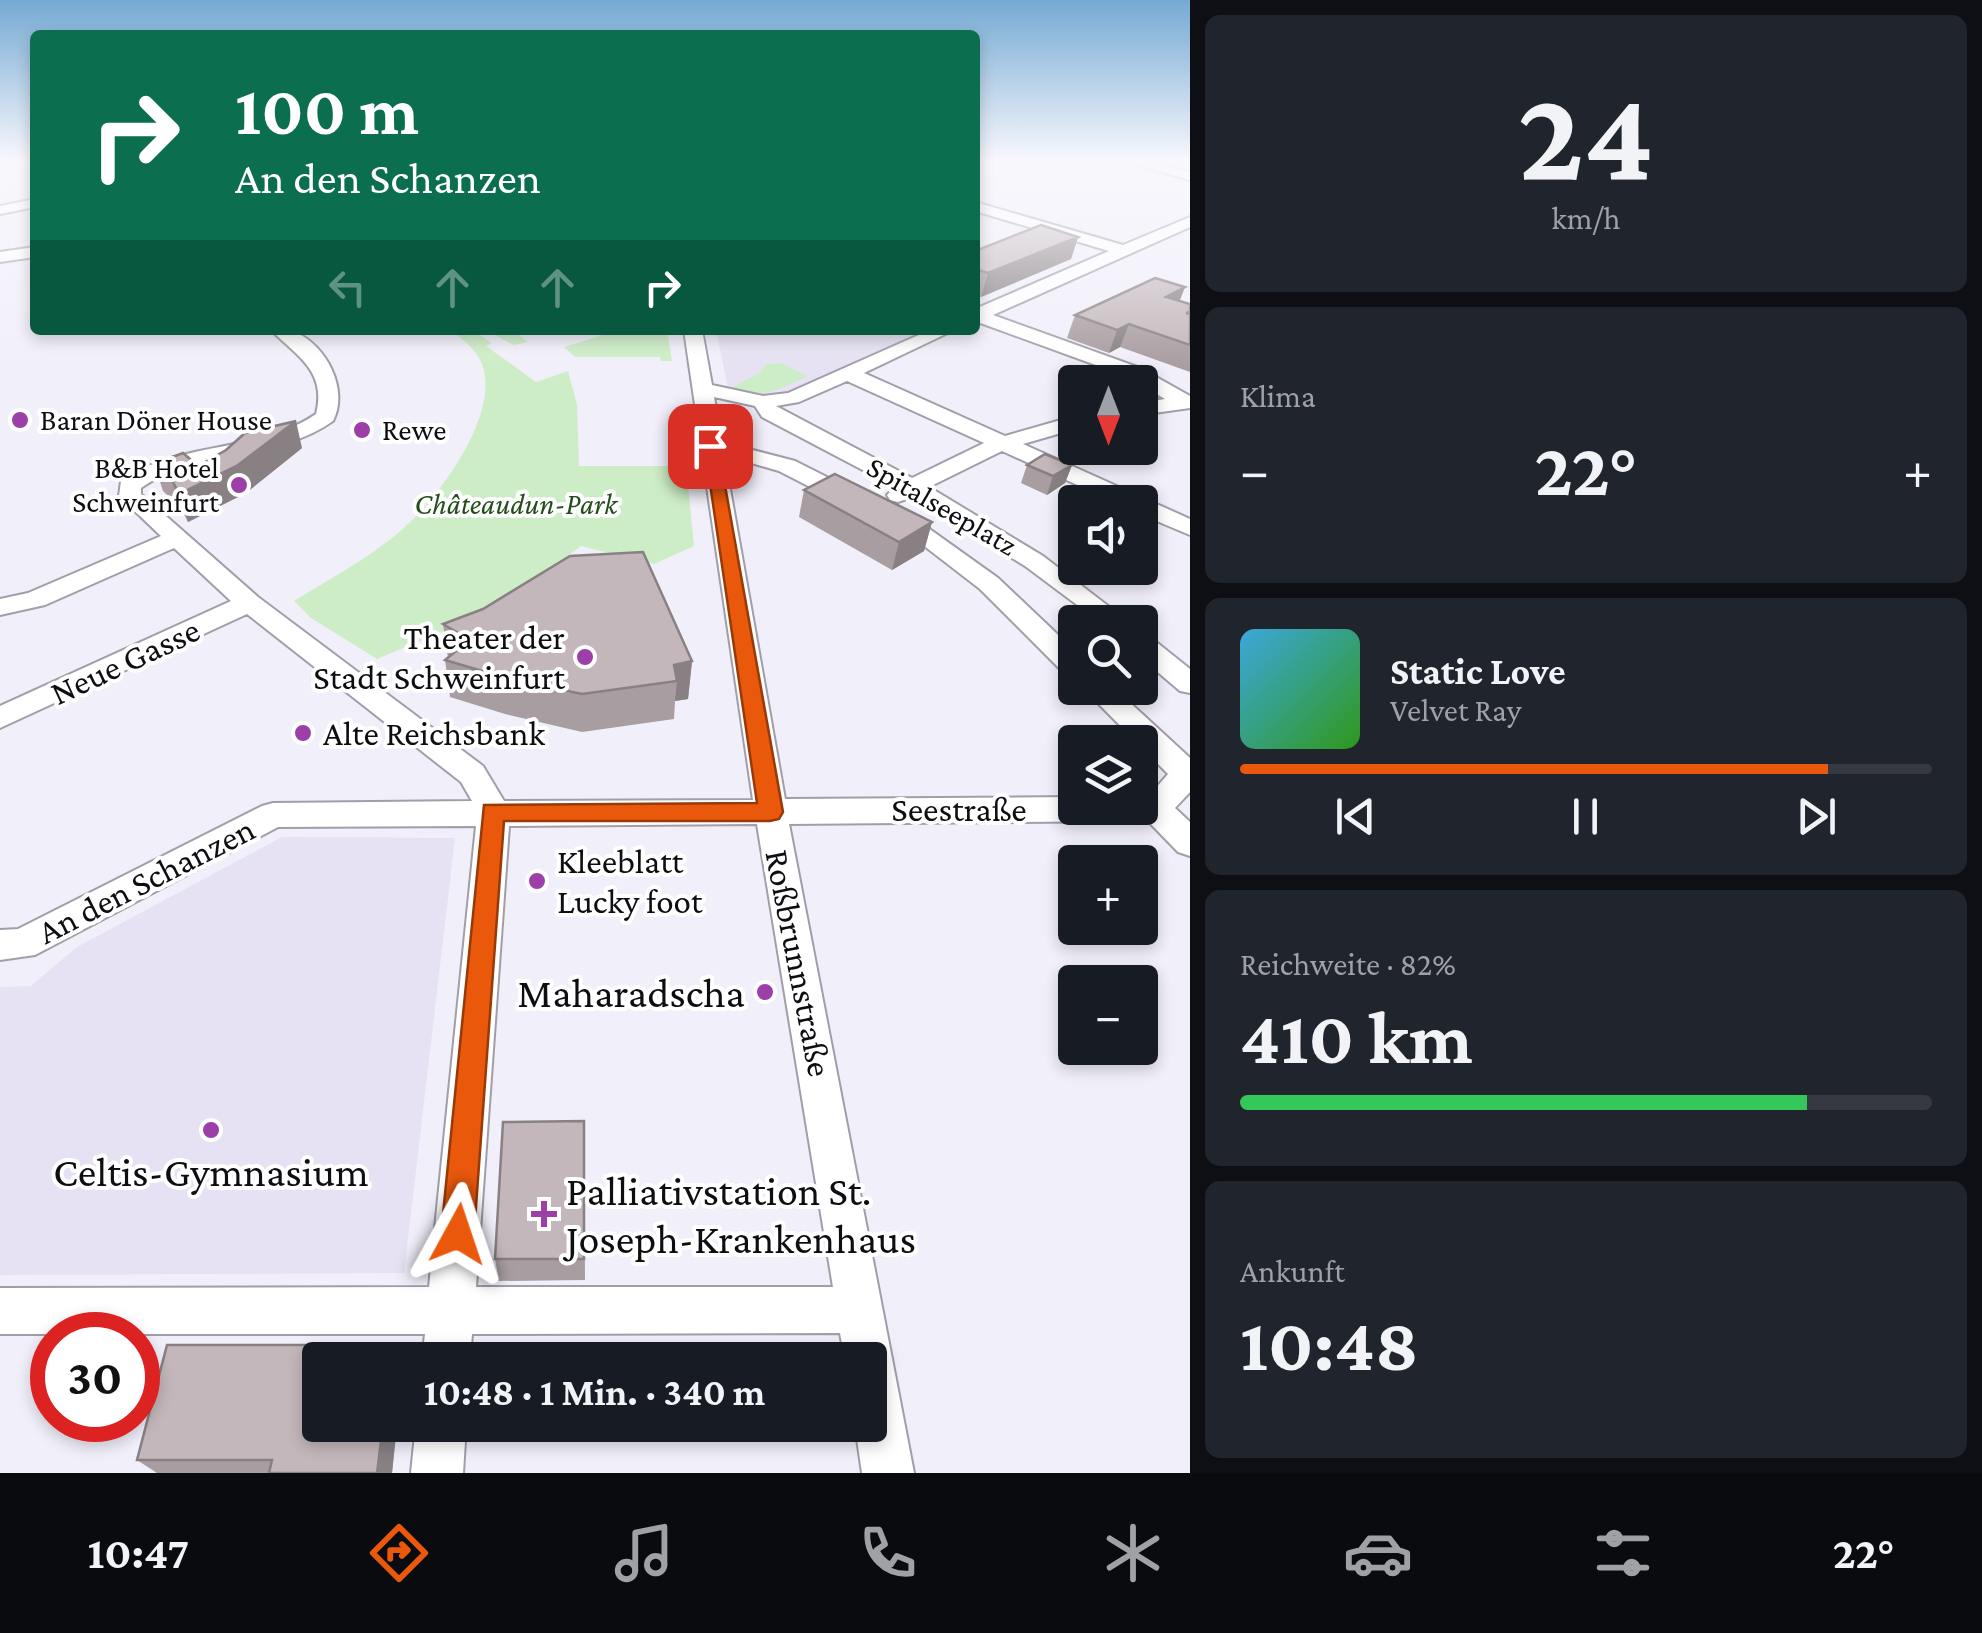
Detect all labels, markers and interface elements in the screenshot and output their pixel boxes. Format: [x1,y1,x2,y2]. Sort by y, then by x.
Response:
text: 24 [1518,62,1654,207]
icon: right [70,70,200,200]
text: 100 m [235,71,419,149]
text: An den Schanzen [235,153,541,203]
text: km/h [1552,200,1621,236]
icon: left [320,260,375,315]
icon: ahead [425,260,480,315]
icon: ahead [530,260,585,315]
icon: right [635,260,690,315]
north arrow [1058,365,1158,465]
map controls [1058,365,1158,1065]
text: Klima [1240,378,1316,414]
place label: Baran Döner House [40,403,272,436]
pin [668,404,753,489]
marker: Baran Döner House [9,409,31,431]
place label: Rewe [382,413,446,446]
marker: Rewe [351,419,373,441]
icon: arrive [683,419,738,474]
text: 22° [1534,428,1638,511]
text: − [1240,440,1269,501]
text: + [1903,440,1932,501]
street label: Spitalseeplatz [861,449,1023,563]
place label: B&B Hotel Schweinfurt [72,451,220,518]
marker: B&B Hotel Schweinfurt [228,474,250,496]
button: sound [1058,485,1158,585]
park label: Châteaudun-Park [415,487,619,520]
button: search [1058,605,1158,705]
street label: Neue Gasse [45,610,206,713]
place label: Theater der Stadt Schweinfurt [313,618,565,697]
marker: Theater der Stadt Schweinfurt [574,646,596,668]
text: Static Love [1390,650,1566,692]
text: Velvet Ray [1390,692,1521,728]
place label: Alte Reichsbank [323,714,546,753]
marker: Alte Reichsbank [292,722,314,744]
button: layers [1058,725,1158,825]
icon: previous [1328,789,1383,844]
icon: pause [1558,789,1613,844]
icon: next [1789,789,1844,844]
street label: Seestraße [891,790,1027,829]
street label: An den Schanzen [31,809,261,952]
place label: Kleeblatt Lucky foot [557,842,703,921]
button: + [1058,845,1158,945]
street label: Roßbrunnstraße [757,846,840,1080]
marker: Kleeblatt Lucky foot [526,870,548,892]
text: Reichweite · 82% [1240,946,1456,982]
button: − [1058,965,1158,1065]
place label: Maharadscha [517,969,745,1016]
marker: Maharadscha [754,981,776,1003]
text: 410 km [1240,996,1473,1079]
marker: Celtis-Gymnasium [200,1119,222,1141]
place label: Celtis-Gymnasium [53,1148,369,1195]
place label: Palliativstation St. Joseph-Krankenhaus [562,1167,916,1262]
position arrow [406,1182,510,1286]
marker: Palliativstation St. Joseph-Krankenhaus [531,1201,557,1227]
text: Ankunft [1240,1253,1345,1289]
text: 10:48 [1240,1303,1419,1386]
speed limit sign: 30 [30,1312,160,1442]
text: 10:48 · 1 Min. · 340 m [424,1371,765,1413]
icon: directions [364,1518,434,1588]
icon: music [609,1518,679,1588]
icon: phone [853,1518,923,1588]
icon: climate [1098,1518,1168,1588]
icon: car [1343,1518,1413,1588]
icon: filters [1588,1518,1658,1588]
text: 10:47 [87,1528,189,1578]
text: 22° [1833,1528,1895,1578]

